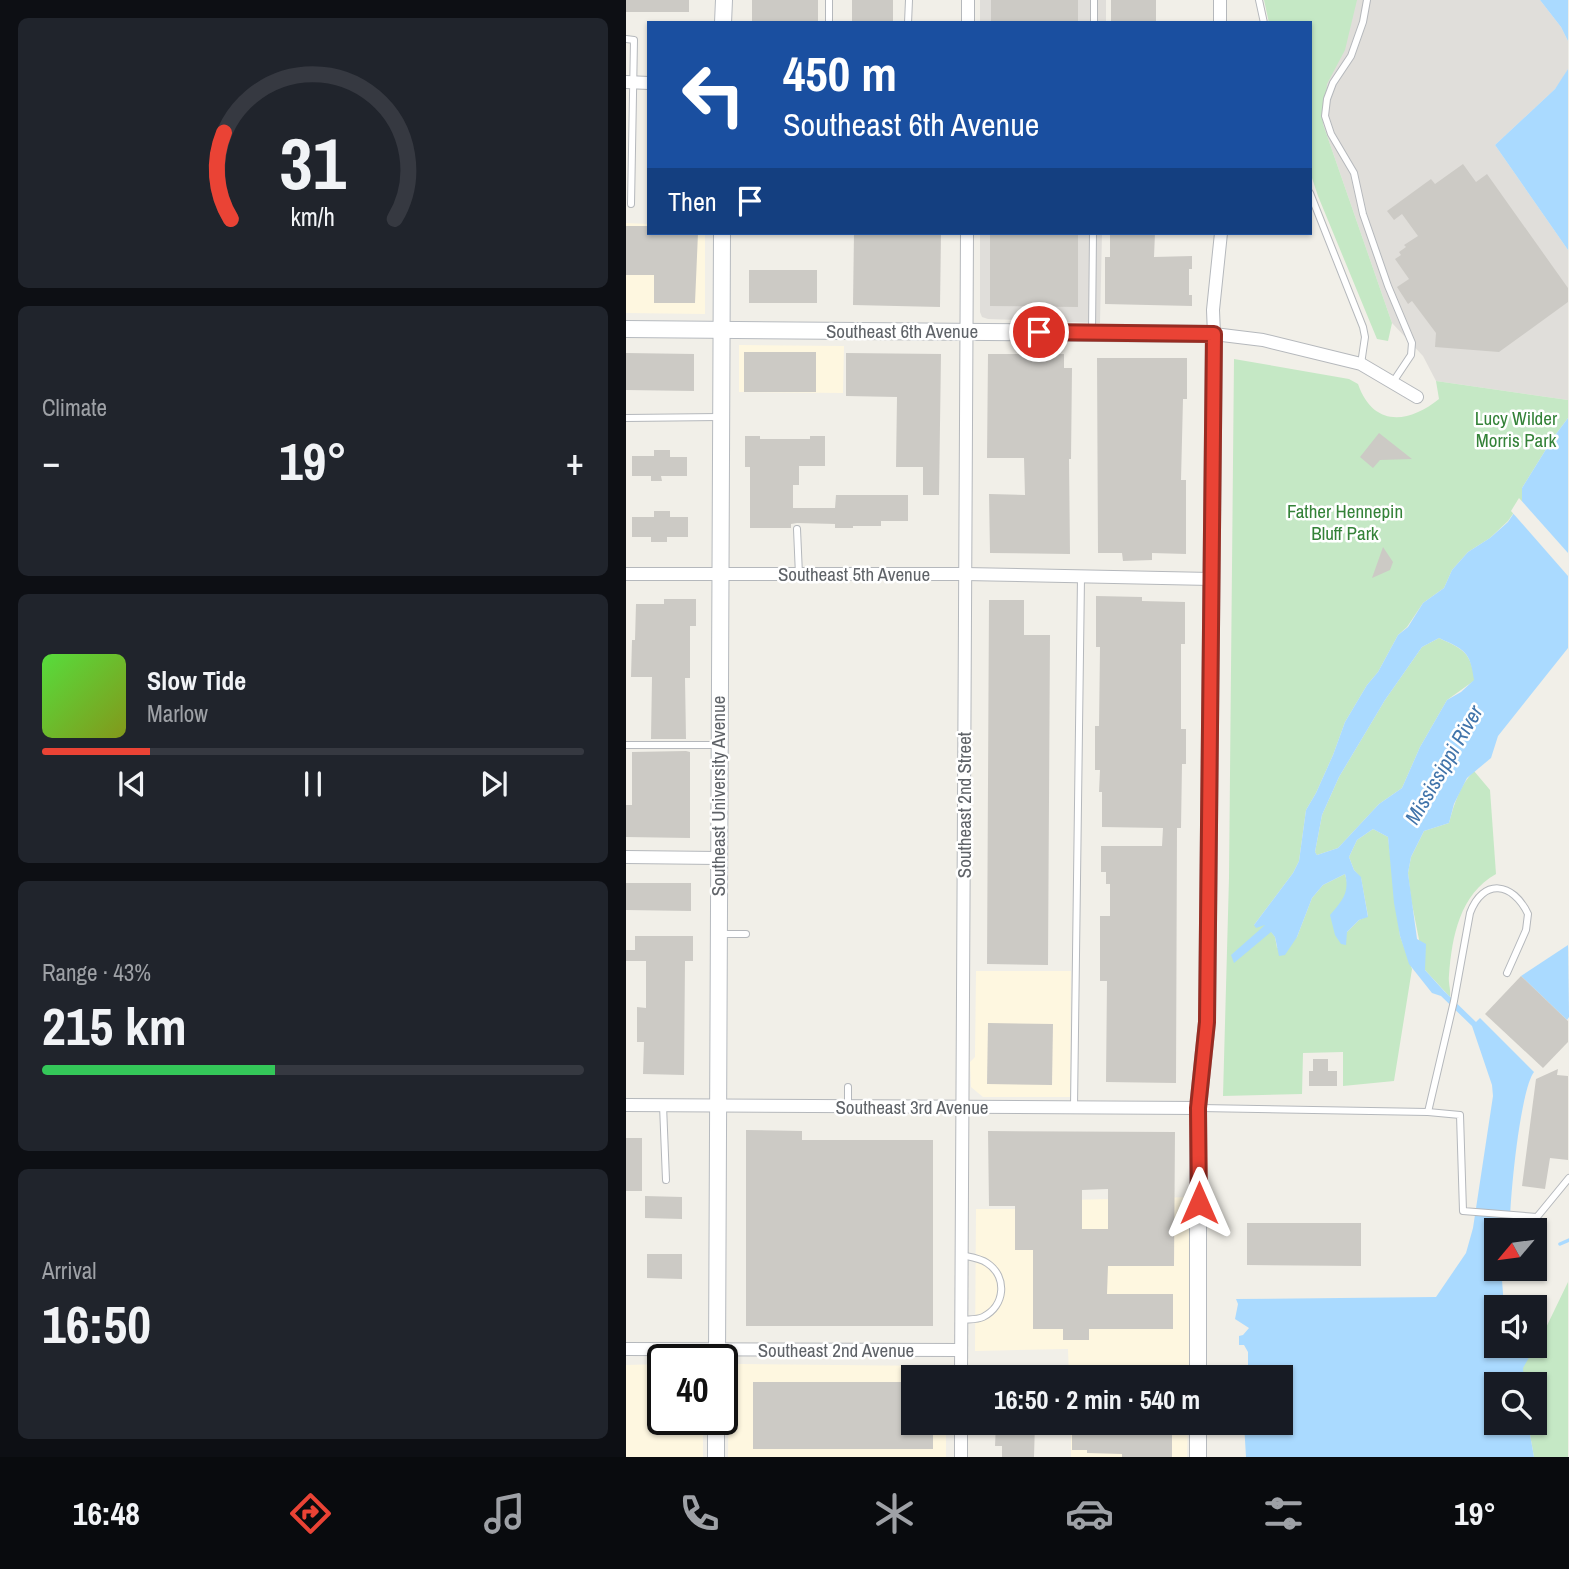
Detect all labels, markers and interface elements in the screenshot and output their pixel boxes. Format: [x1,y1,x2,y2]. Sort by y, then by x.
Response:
text: 450 m [783,40,897,106]
icon: left [668,49,759,140]
text: Southeast 6th Avenue [783,103,1039,146]
text: 31 [280,114,347,212]
icon: arrive [731,182,769,220]
text: Then [668,184,717,219]
text: km/h [291,200,335,234]
pin [1009,302,1069,362]
icon: arrive [1020,313,1058,351]
street label: Southeast 6th Avenue [826,318,978,344]
text: Climate [42,392,107,423]
park label: Lucy Wilder Morris Park [1475,405,1558,453]
text: 19° [279,426,347,496]
text: − [42,436,60,487]
text: + [566,436,584,487]
park label: Father Hennepin Bluff Park [1287,498,1403,546]
street label: Southeast 5th Avenue [778,561,930,587]
text: Slow Tide [147,663,246,698]
street label: Southeast University Avenue [705,696,731,896]
text: Marlow [147,698,208,729]
water label: Mississippi River [1398,699,1490,830]
street label: Southeast 2nd Street [951,731,977,878]
icon: previous [113,765,151,803]
icon: pause [294,765,332,803]
icon: next [475,765,513,803]
text: Range · 43% [42,957,151,988]
text: 215 km [42,991,187,1061]
street label: Southeast 3rd Avenue [835,1094,989,1120]
position arrow [1162,1166,1236,1240]
north arrow [1484,1218,1546,1281]
map controls [1484,1218,1547,1435]
text: Arrival [42,1255,97,1286]
text: 16:50 [42,1289,151,1359]
button: sound [1484,1295,1547,1358]
street label: Southeast 2nd Avenue [758,1337,914,1363]
speed limit sign: 40 [647,1344,738,1435]
button: search [1484,1372,1547,1435]
text: 16:50 · 2 min · 540 m [994,1382,1200,1417]
icon: directions [286,1489,335,1538]
icon: music [480,1489,529,1538]
icon: phone [675,1489,724,1538]
icon: climate [870,1489,919,1538]
icon: car [1065,1489,1114,1538]
icon: filters [1259,1489,1308,1538]
text: 16:48 [73,1492,140,1535]
text: 19° [1454,1492,1496,1535]

